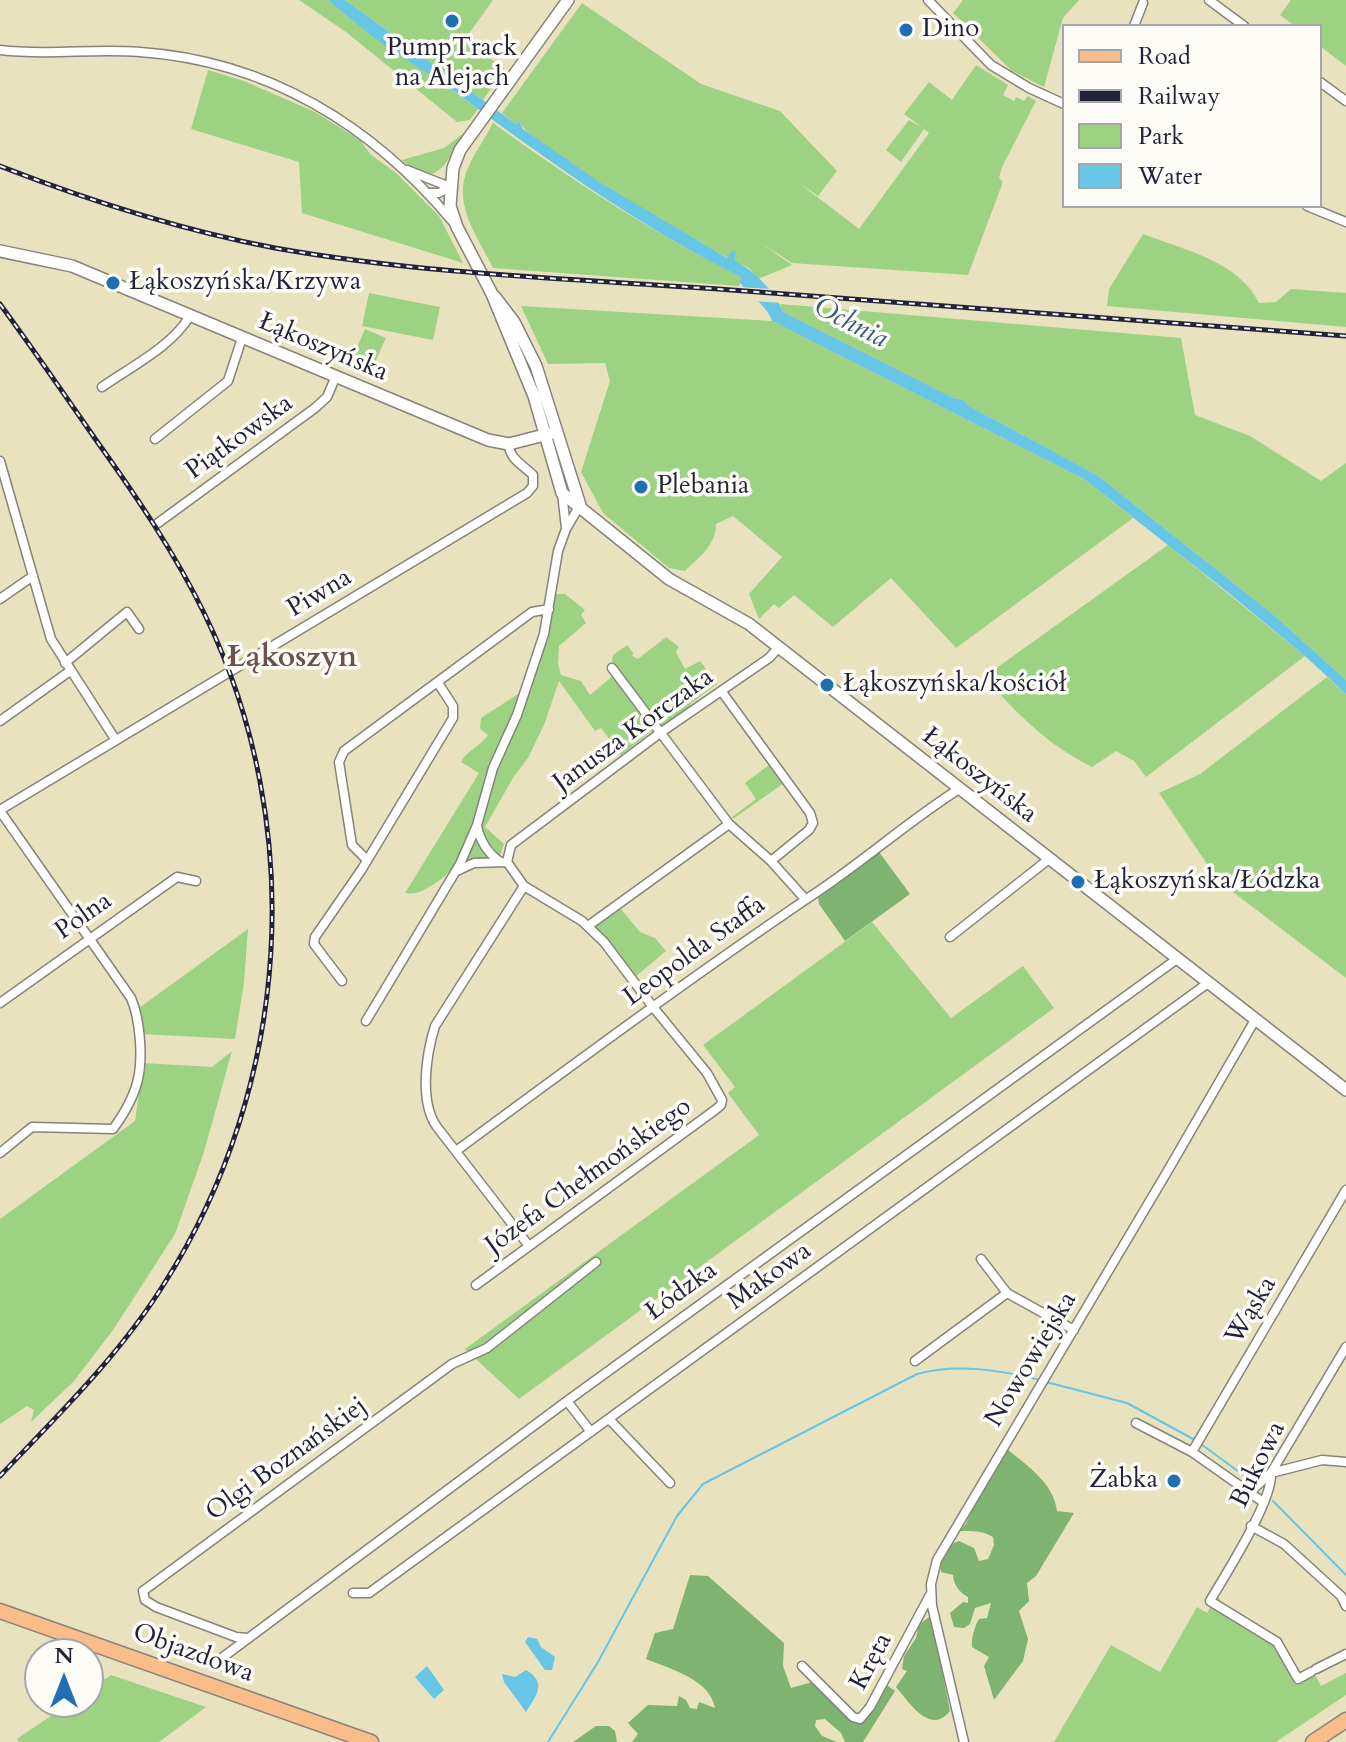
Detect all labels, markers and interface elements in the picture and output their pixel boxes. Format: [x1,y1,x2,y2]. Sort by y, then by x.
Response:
marker: PumpTrack na Alejach [443,12,461,30]
place label: Dino [922,14,979,46]
marker: Dino [897,21,915,39]
legend [1062,24,1322,208]
place label: PumpTrack na Alejach [386,33,518,94]
text: Road [1138,40,1191,73]
text: Railway [1138,80,1220,113]
text: Park [1138,120,1184,153]
text: Water [1138,160,1202,193]
place label: Łąkoszyńska/Krzywa [129,267,361,299]
marker: Łąkoszyńska/Krzywa [104,274,122,292]
water label: Ochnia [807,291,893,357]
street label: Łąkoszyńska [254,307,392,389]
street label: Piątkowska [180,389,300,487]
place label: Plebania [657,471,749,503]
marker: Plebania [632,478,650,496]
street label: Piwna [282,563,358,625]
district label: Łąkoszyn [227,641,357,677]
street label: Janusza Korczaka [548,662,720,800]
place label: Łąkoszyńska/kościół [843,669,1066,701]
marker: Łąkoszyńska/kościół [818,676,836,694]
street label: Łąkoszyńska [915,721,1043,831]
place label: Łąkoszyńska/Łódzka [1094,866,1320,898]
marker: Łąkoszyńska/Łódzka [1069,873,1087,891]
street label: Polna [50,886,118,948]
street label: Leopolda Staffa [618,890,772,1014]
street label: Józefa Chełmońskiego [480,1092,698,1262]
street label: Makowa [722,1236,818,1318]
street label: Łódzka [640,1256,724,1328]
street label: Wąska [1220,1271,1284,1351]
street label: Nowowiejska [979,1287,1085,1433]
street label: Olgi Boznańskiej [200,1391,374,1529]
street label: Bukowa [1225,1417,1293,1513]
place label: Żabka [1089,1465,1158,1497]
marker: Żabka [1165,1472,1183,1490]
street label: Objazdowa [128,1618,258,1690]
street label: Kręta [844,1628,900,1696]
north arrow [24,1638,104,1718]
text: N [54,1641,74,1671]

